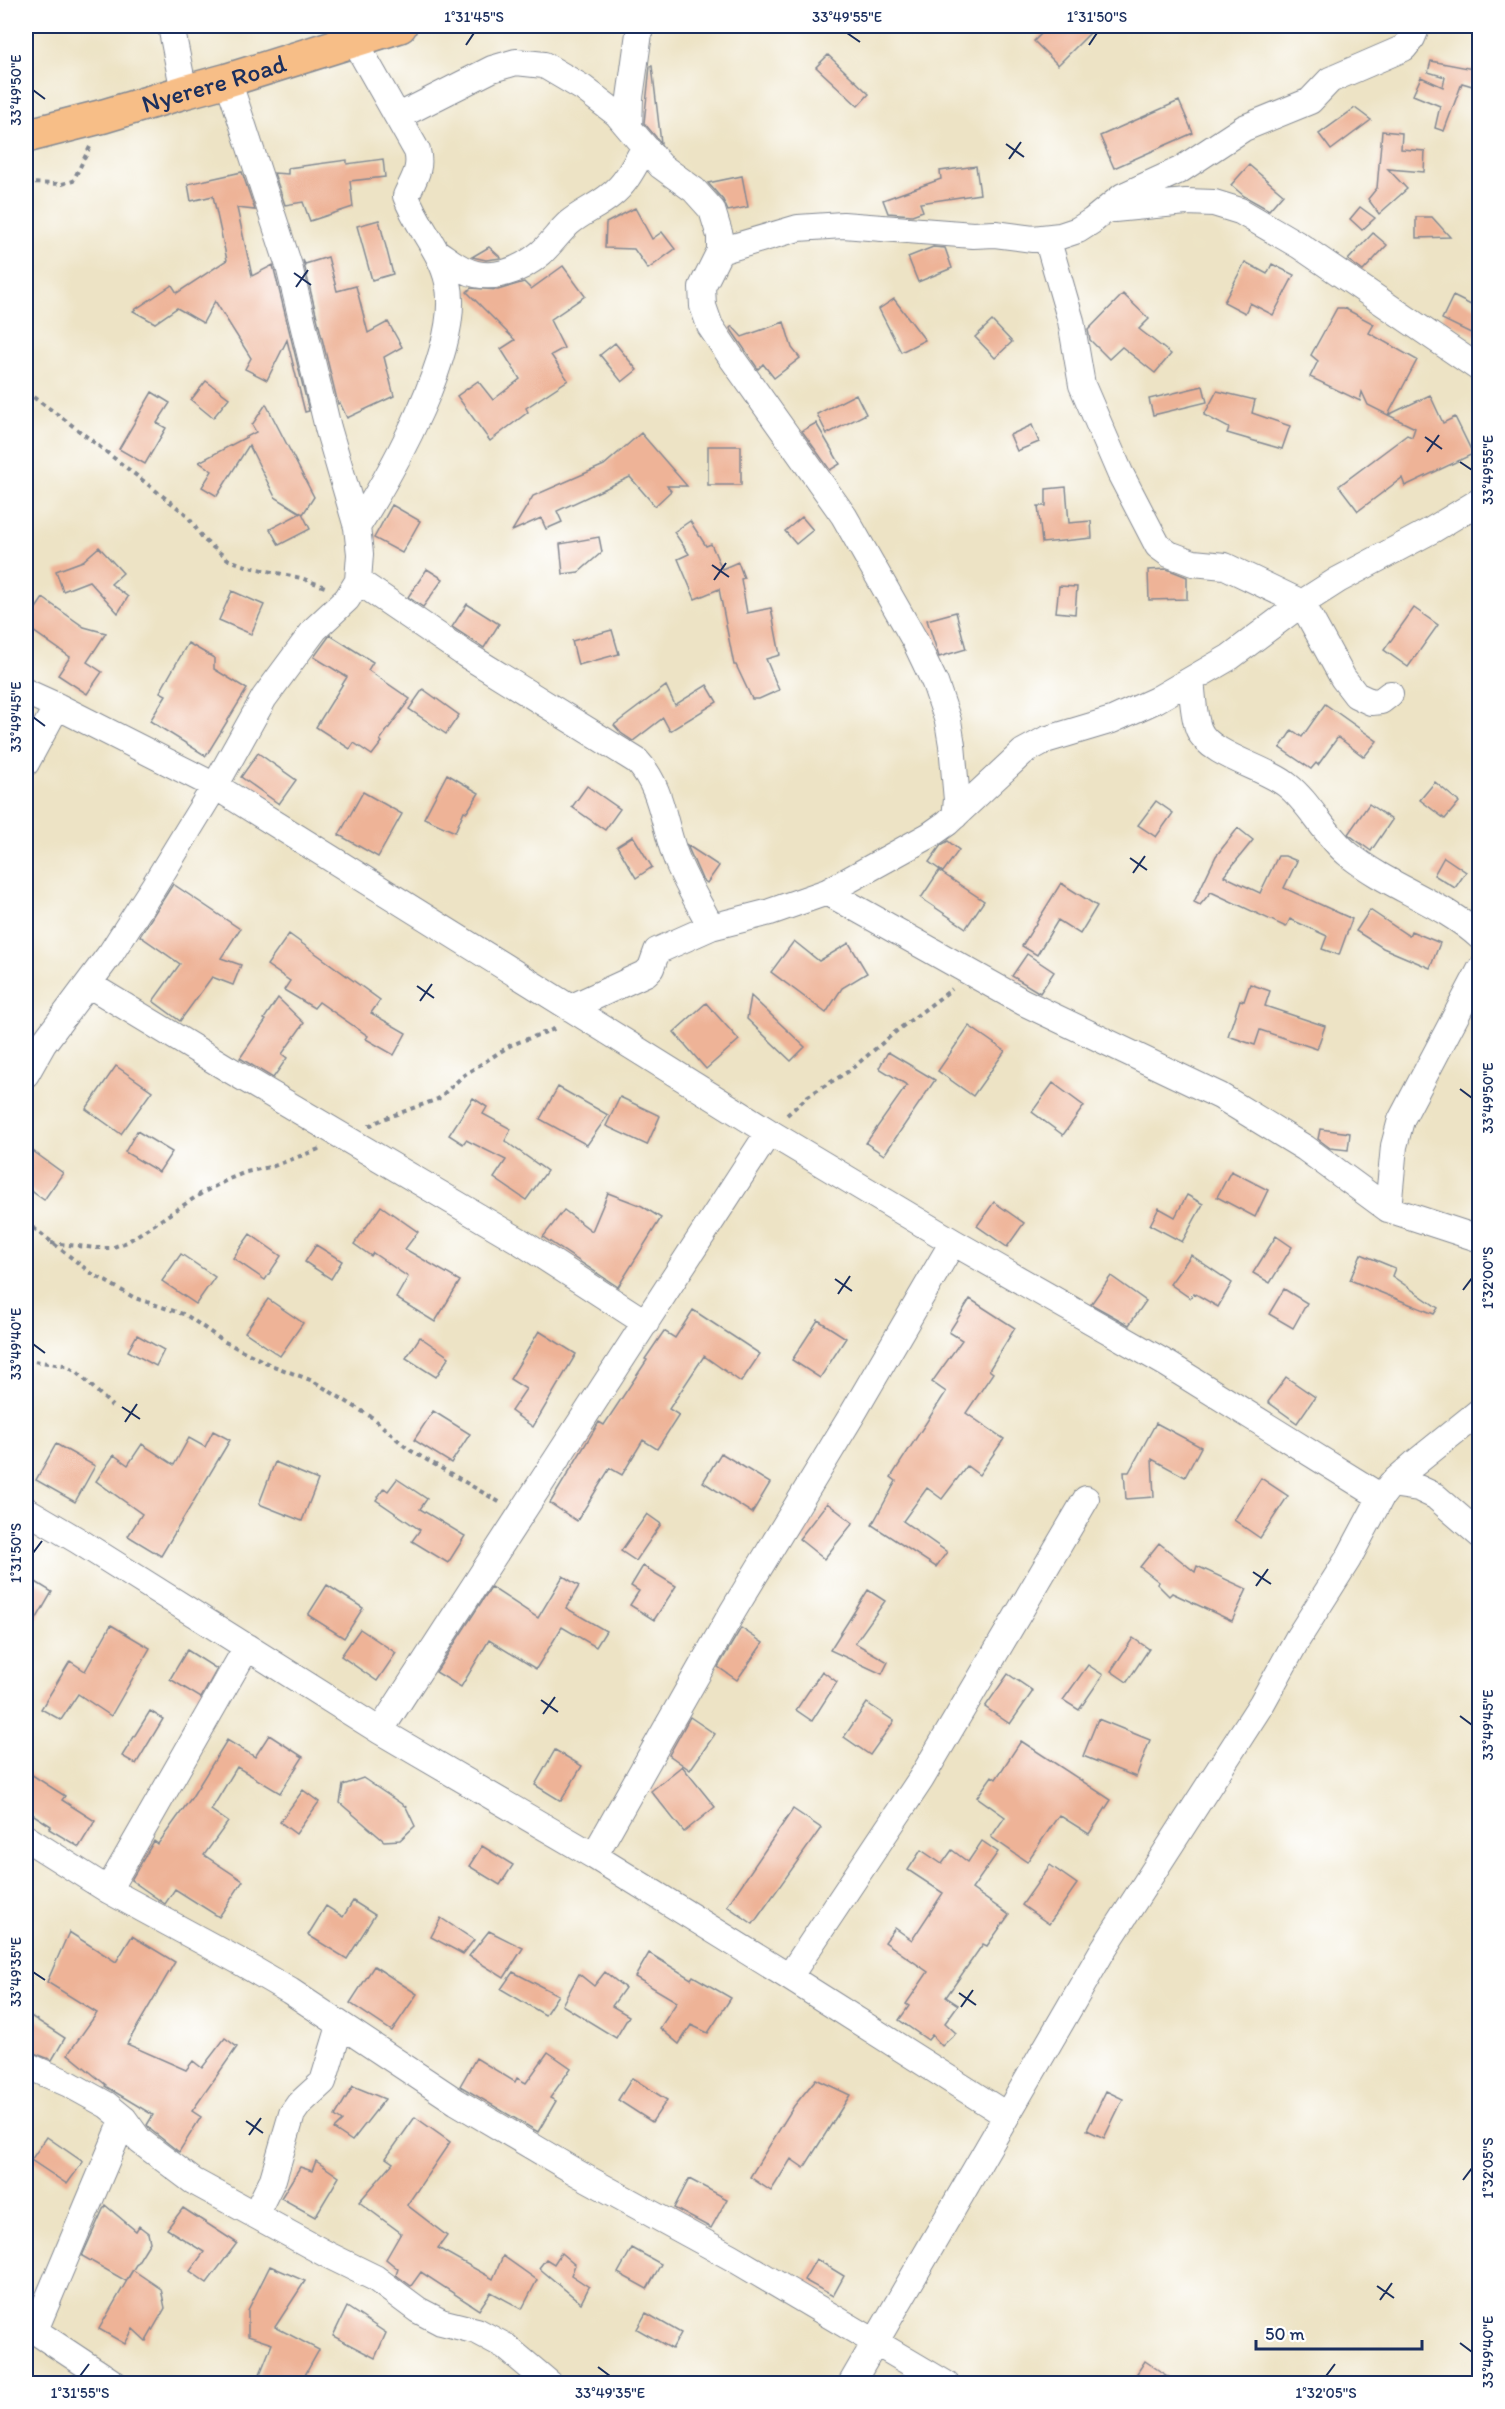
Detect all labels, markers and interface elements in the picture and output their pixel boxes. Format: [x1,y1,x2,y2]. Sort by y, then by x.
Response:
text: 1°31'45"S [444,8,504,26]
text: 33°49'55"E [812,8,882,26]
text: 1°31'50"S [1067,8,1127,26]
street label: Nyerere Road [138,47,291,120]
text: 33°49'50"E [7,54,25,126]
text: 33°49'55"E [1479,435,1497,505]
text: 33°49'45"E [7,681,25,753]
text: 33°49'50"E [1479,1062,1497,1134]
text: 1°32'00"S [1479,1247,1497,1309]
text: 33°49'40"E [7,1308,25,1380]
text: 1°31'50"S [7,1523,25,1583]
text: 33°49'45"E [1479,1689,1497,1761]
text: 33°49'35"E [7,1937,25,2007]
text: 1°32'05"S [1479,2137,1497,2199]
scale bar [1256,2313,1422,2351]
text: 33°49'40"E [1479,2316,1497,2388]
text: 50 m [1265,2323,1305,2345]
text: 1°31'55"S [51,2384,109,2402]
text: 33°49'35"E [575,2384,645,2402]
text: 1°32'05"S [1295,2384,1357,2402]

